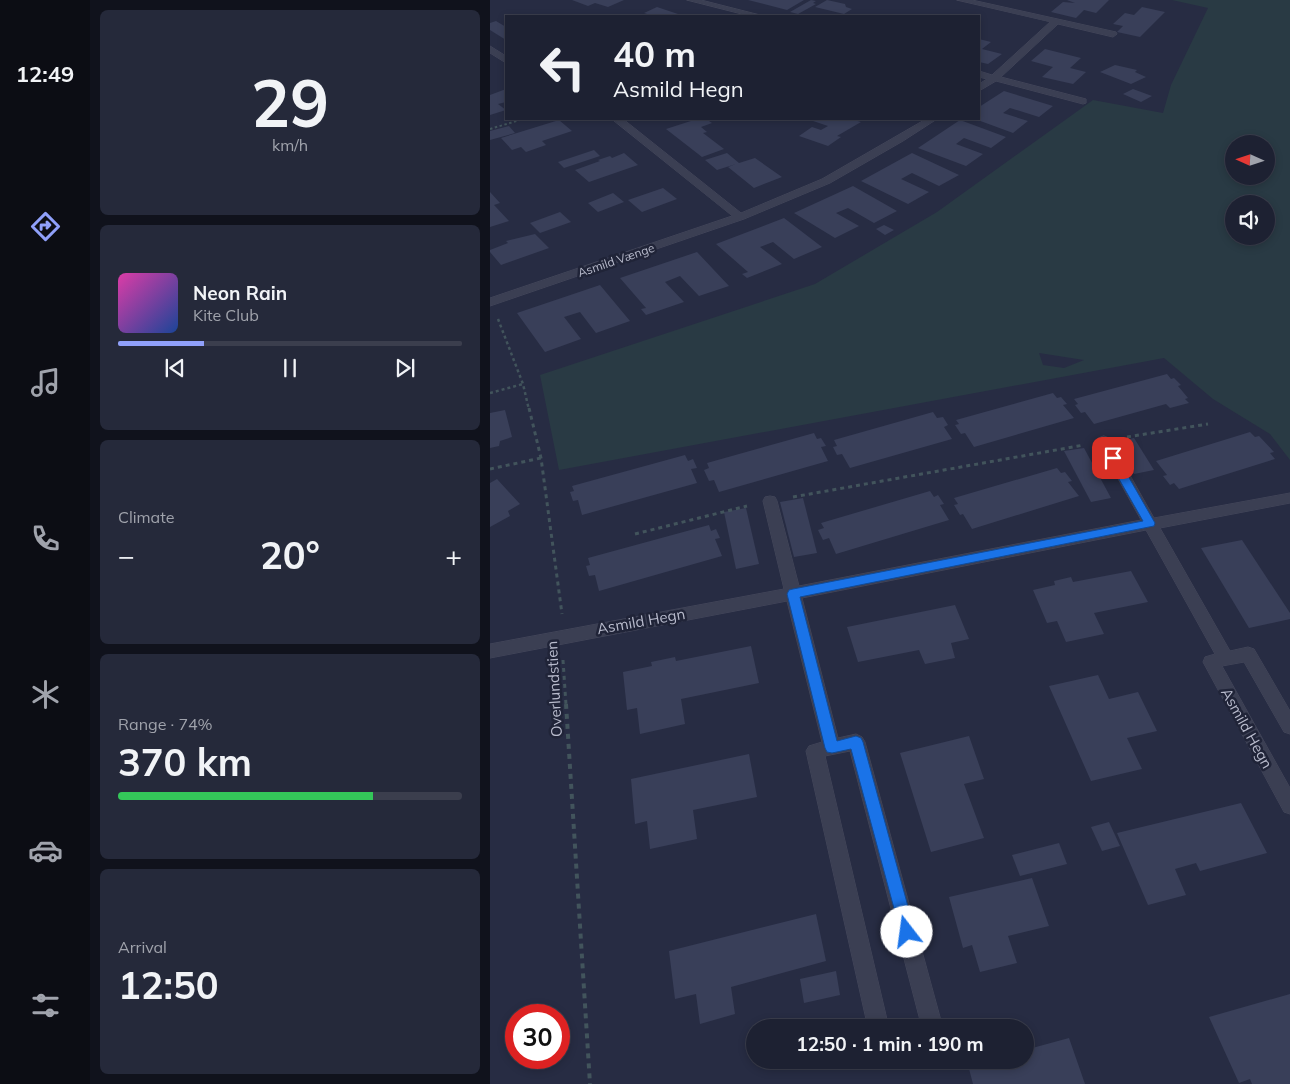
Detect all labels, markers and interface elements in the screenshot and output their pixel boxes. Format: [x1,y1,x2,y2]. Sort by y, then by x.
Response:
text: 40 m [613,32,696,76]
icon: left [530,35,595,100]
text: 12:49 [16,60,74,88]
text: 29 [251,62,329,143]
text: Asmild Hegn [613,75,744,103]
text: km/h [272,135,308,155]
north arrow [1225,135,1275,185]
map controls [1225,135,1275,245]
button: sound [1225,195,1275,245]
icon: directions [28,209,63,244]
street label: Asmild Vænge [576,240,656,280]
text: Neon Rain [193,281,287,305]
text: Kite Club [193,305,259,325]
icon: previous [161,354,189,382]
icon: pause [276,354,304,382]
icon: next [391,354,419,382]
icon: music [28,365,63,400]
pin [1092,437,1134,479]
icon: arrive [1099,444,1127,472]
text: Climate [118,507,174,527]
icon: phone [28,521,63,556]
text: 20° [260,531,320,579]
text: − [118,538,135,573]
text: + [445,538,462,573]
street label: Asmild Hegn [595,604,687,638]
street label: Overlundstien [542,640,566,738]
icon: climate [28,677,63,712]
street label: Asmild Hegn [1217,684,1277,772]
text: Range · 74% [118,714,213,734]
text: 370 km [118,738,252,786]
icon: car [28,833,63,868]
position arrow [880,905,932,957]
text: Arrival [118,937,167,957]
text: 12:50 [118,961,219,1009]
icon: filters [28,988,63,1023]
speed limit sign: 30 [505,1004,570,1069]
text: 12:50 · 1 min · 190 m [796,1032,984,1056]

